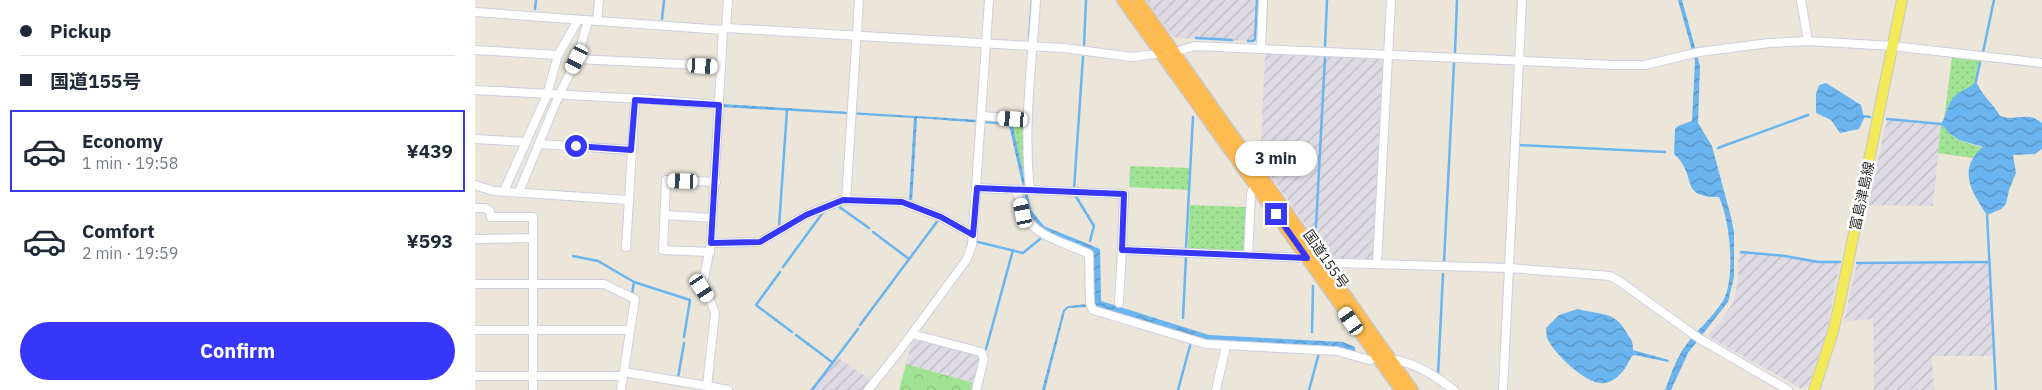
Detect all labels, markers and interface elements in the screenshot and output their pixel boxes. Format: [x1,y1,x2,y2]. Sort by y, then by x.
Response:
text: Pickup [50,19,111,43]
car [563,42,590,76]
car [687,58,718,74]
text: 国道155号 [50,69,141,93]
car [997,110,1028,128]
icon: car [22,129,67,174]
text: Economy [82,129,163,153]
route start [565,135,587,157]
text: ¥439 [406,139,453,163]
callout: 3 min [1235,142,1317,176]
text: 3 min [1255,148,1297,168]
text: 1 min · 19:58 [82,153,178,173]
street label: 富島津島線 [1846,160,1878,232]
car [667,173,698,189]
car [1012,197,1033,229]
route end [1265,203,1287,225]
icon: car [22,219,67,264]
text: Comfort [82,219,155,243]
street label: 国道155号 [1299,226,1353,292]
text: ¥593 [406,229,453,253]
text: 2 min · 19:59 [82,243,178,263]
car [687,271,716,305]
car [1336,304,1365,338]
button: Confirm [20,322,455,380]

